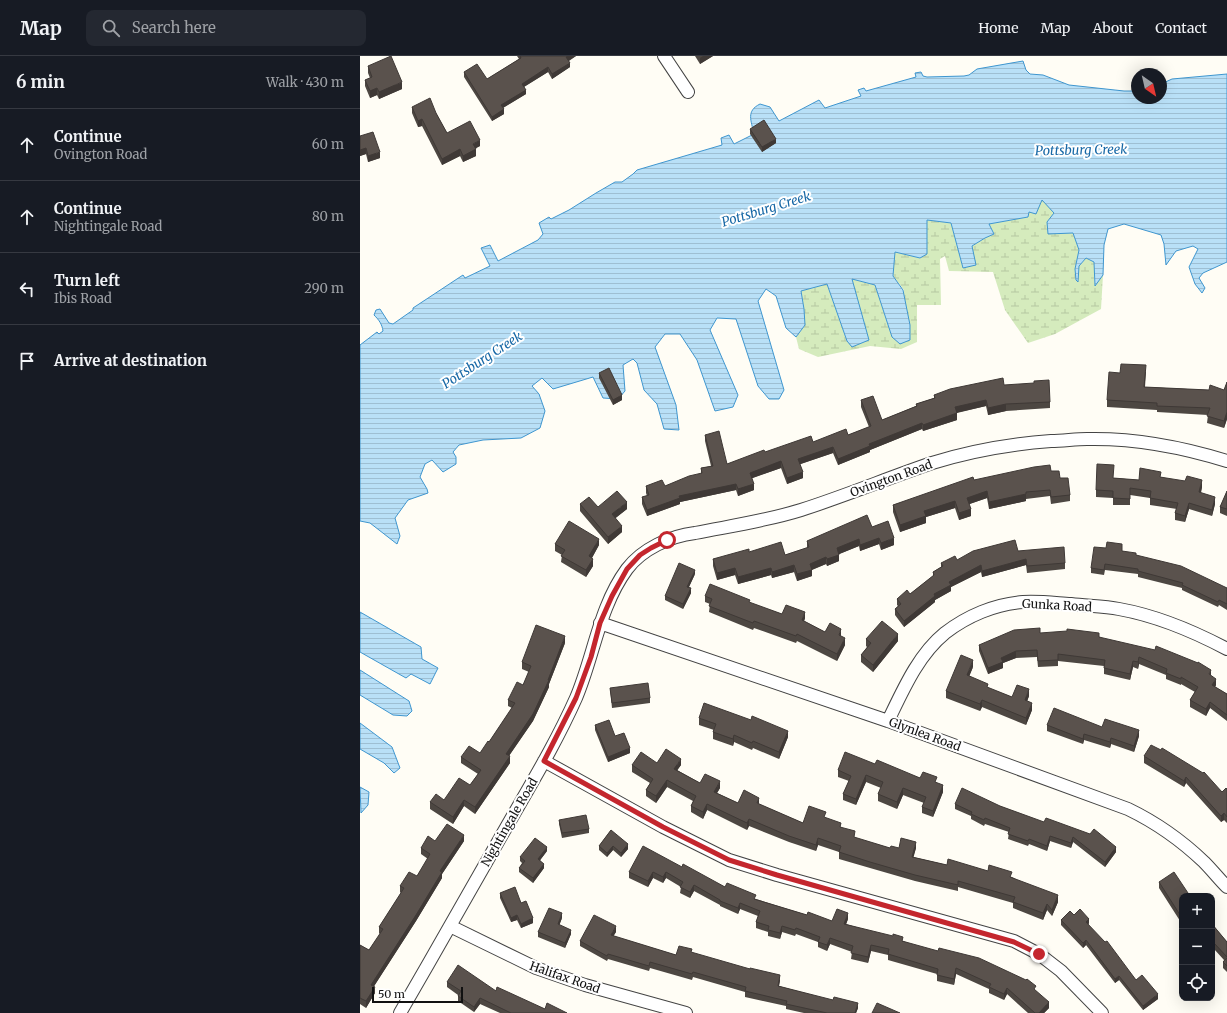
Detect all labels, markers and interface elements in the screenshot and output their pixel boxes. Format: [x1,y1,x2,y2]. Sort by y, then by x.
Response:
search box [86,10,366,46]
text: Map [20,16,62,40]
icon: search [100,17,122,39]
text: Search here [132,18,216,37]
text: Home [978,19,1019,37]
text: Map [1041,19,1070,37]
text: About [1092,19,1133,37]
text: Contact [1155,19,1207,37]
north arrow [1131,68,1167,104]
text: 6 min [16,71,65,93]
text: Walk · 430 m [266,74,344,91]
text: Continue [54,127,122,146]
icon: ahead [16,134,38,156]
text: 60 m [312,136,344,153]
water label: Pottsburg Creek [1035,141,1127,159]
text: Ovington Road [54,146,147,163]
water label: Pottsburg Creek [719,187,813,231]
text: Continue [54,199,122,218]
icon: ahead [16,206,38,228]
text: 80 m [312,208,344,225]
text: Nightingale Road [54,218,162,235]
text: Turn left [54,271,120,290]
icon: left [16,278,38,300]
text: 290 m [304,280,344,297]
text: Ibis Road [54,290,112,307]
water label: Pottsburg Creek [439,328,525,392]
icon: arrive [16,350,38,372]
text: Arrive at destination [54,351,207,370]
street label: Ovington Road [848,456,934,500]
route start [658,531,676,549]
street label: Gunka Road [1022,596,1092,614]
street label: Glynlea Road [887,714,963,754]
street label: Nightingale Road [478,775,540,869]
map controls [1179,893,1215,1001]
button: + [1179,893,1215,929]
button: − [1179,929,1215,965]
route end [1030,945,1048,963]
street label: Halifax Road [528,958,602,996]
button: locate [1179,965,1215,1001]
scale bar [372,985,463,1004]
text: 50 m [378,987,405,1001]

